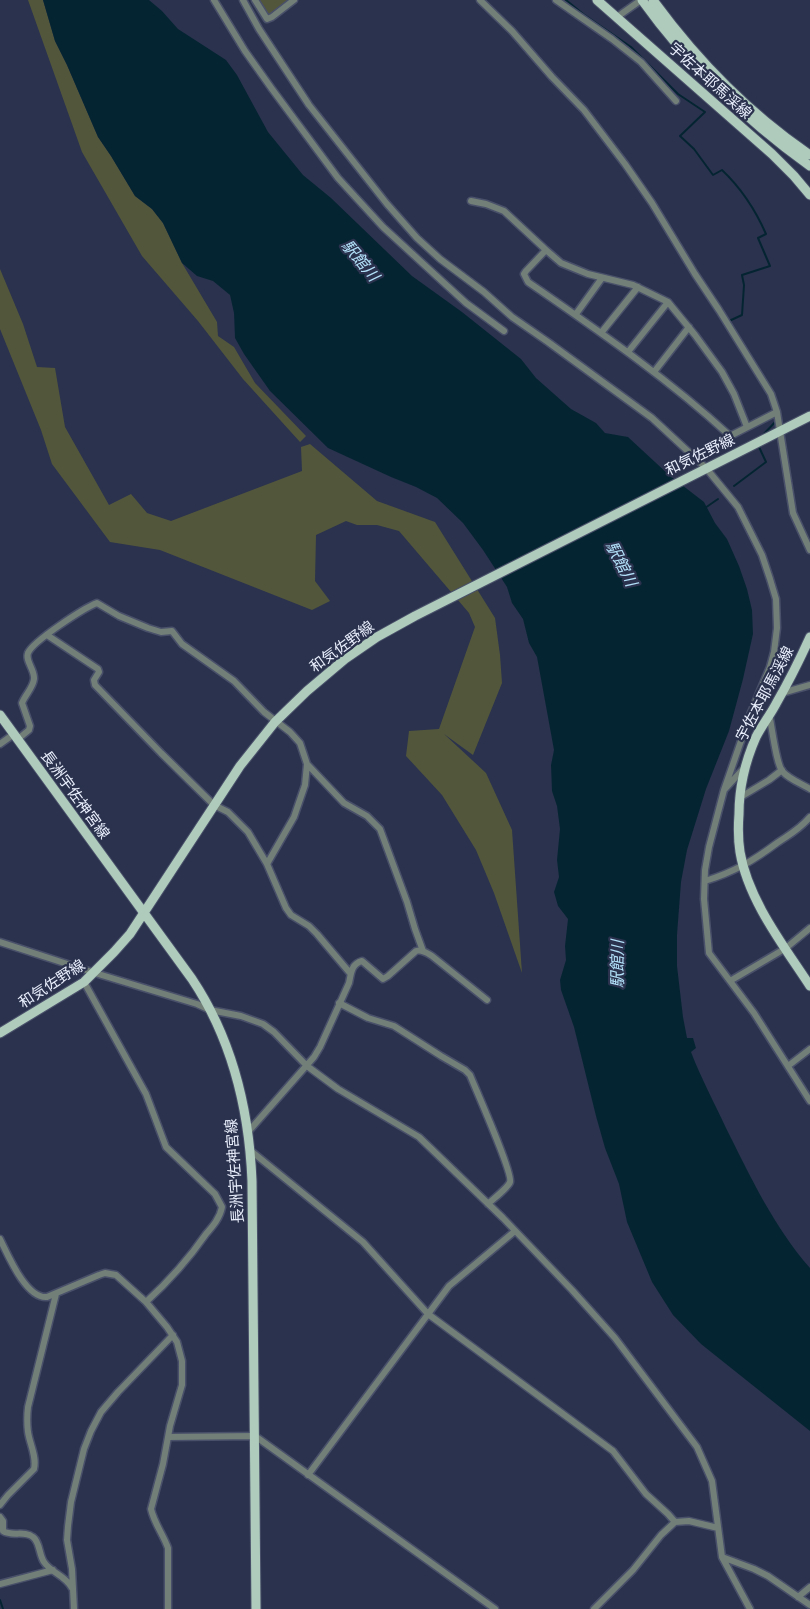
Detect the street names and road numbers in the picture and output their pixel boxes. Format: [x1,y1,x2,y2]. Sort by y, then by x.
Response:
street label: 宇佐本耶馬渓線 [665,39,755,123]
street label: 和気佐野線 [662,430,738,480]
street label: 和気佐野線 [306,618,378,676]
street label: 宇佐本耶馬渓線 [732,643,798,745]
street label: 長洲宇佐神宮線 [37,747,113,843]
street label: 和気佐野線 [16,956,88,1012]
street label: 長洲宇佐神宮線 [222,1118,248,1224]

